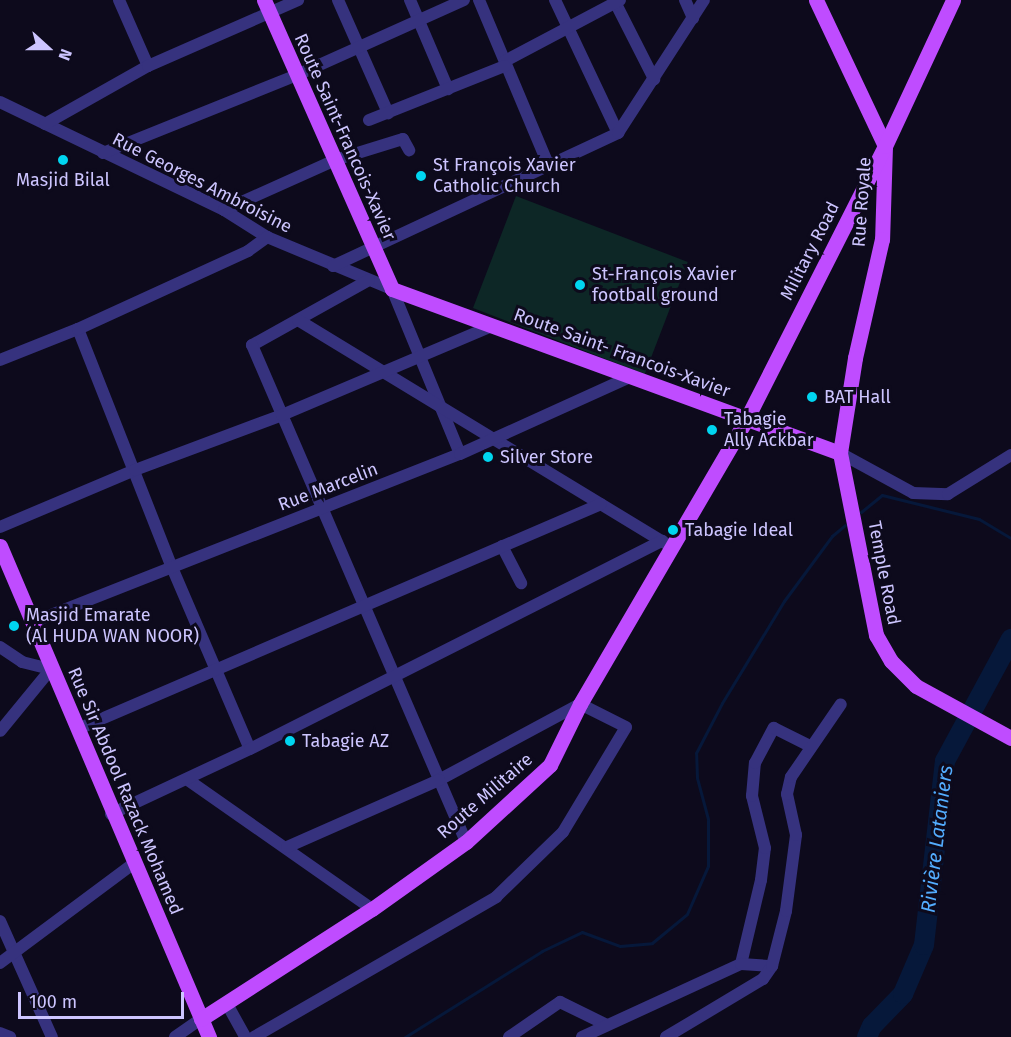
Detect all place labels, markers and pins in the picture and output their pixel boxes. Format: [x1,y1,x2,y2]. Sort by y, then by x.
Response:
marker: Masjid Bilal [56,153,70,167]
place label: St François Xavier Catholic Church [433,155,576,198]
place label: Masjid Bilal [16,169,110,191]
marker: St François Xavier Catholic Church [414,169,428,183]
place label: St-François Xavier football ground [592,264,737,306]
marker: St-François Xavier football ground [573,278,587,292]
place label: BAT Hall [824,386,891,408]
marker: BAT Hall [805,390,819,404]
place label: Tabagie Ally Ackbar [724,409,814,452]
marker: Tabagie Ally Ackbar [705,423,719,437]
place label: Silver Store [500,446,593,468]
marker: Silver Store [481,450,495,464]
place label: Tabagie Ideal [685,519,793,541]
marker: Tabagie Ideal [666,523,680,537]
place label: Masjid Emarate (Al HUDA WAN NOOR) [26,605,199,648]
marker: Masjid Emarate (Al HUDA WAN NOOR) [7,619,21,633]
place label: Tabagie AZ [302,730,389,752]
marker: Tabagie AZ [283,734,297,748]

